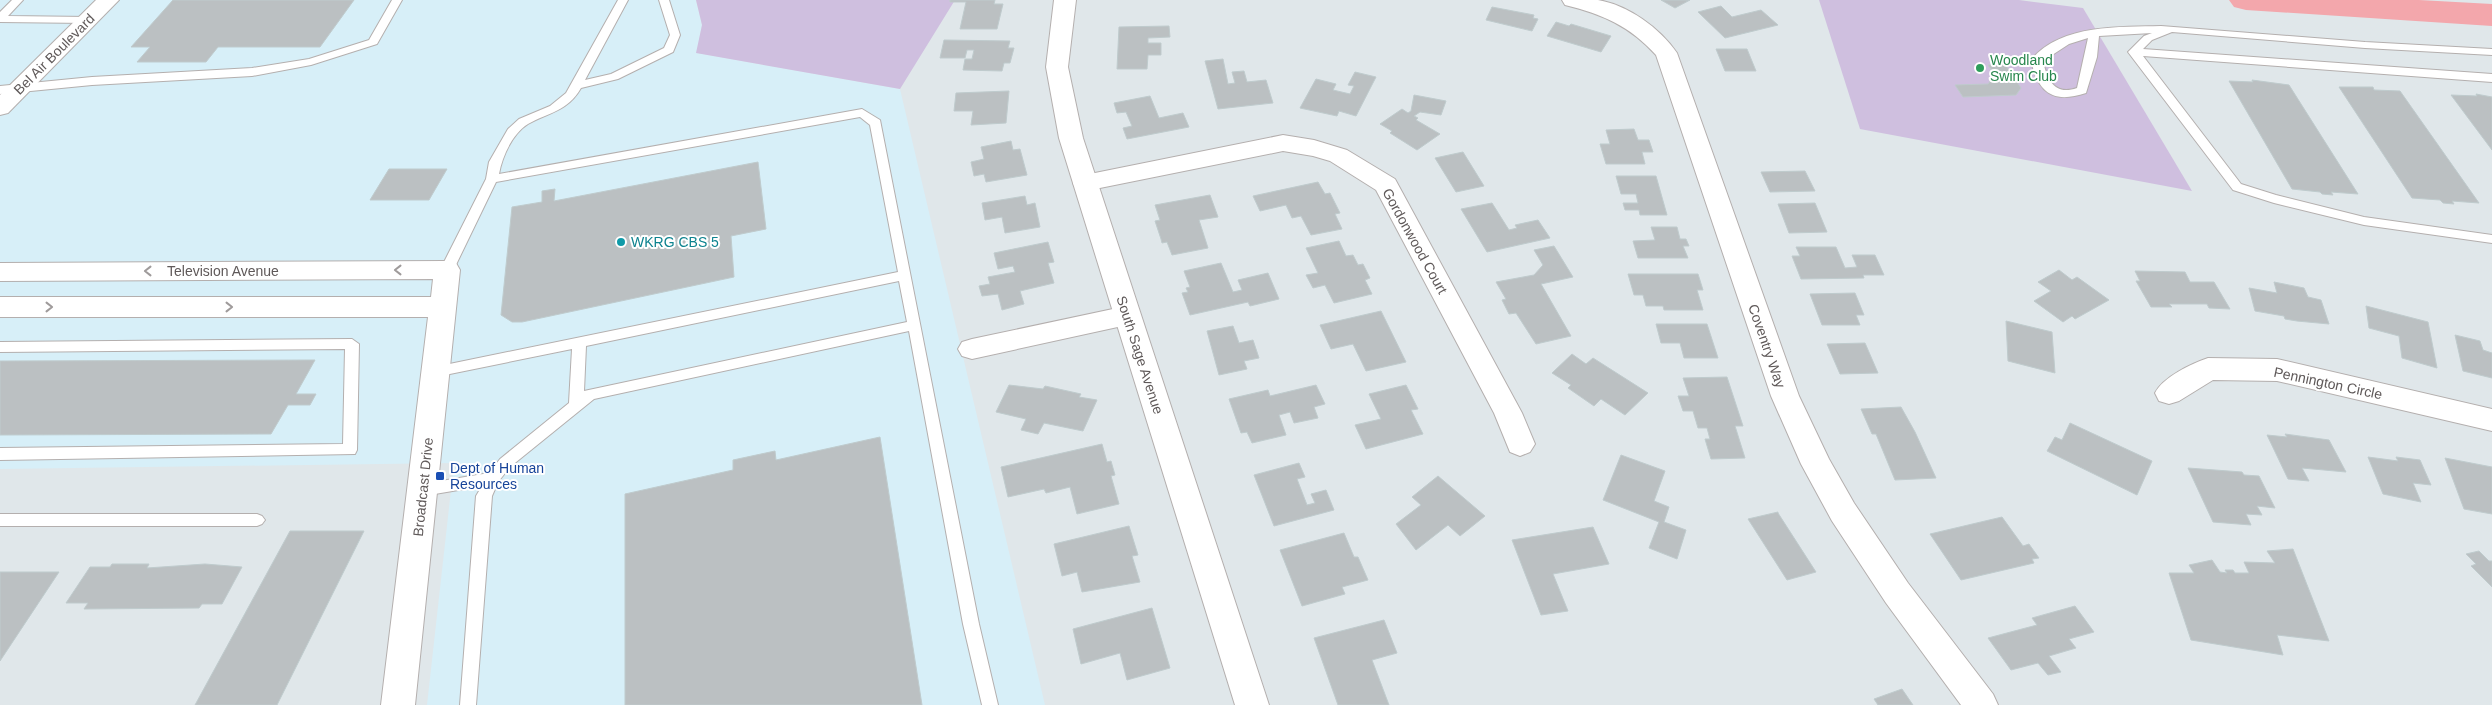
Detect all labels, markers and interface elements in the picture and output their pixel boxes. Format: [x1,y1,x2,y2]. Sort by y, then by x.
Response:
street label: Bel Air Boulevard [10,10,98,98]
place label: Woodland Swim Club [1990,52,2057,84]
marker: Woodland Swim Club [1974,62,1986,74]
street label: Gordonwood Court [1379,185,1451,297]
place label: WKRG CBS 5 [631,234,719,250]
marker: WKRG CBS 5 [615,236,627,248]
street label: Television Avenue [167,263,279,279]
one-way arrow [394,265,402,275]
one-way arrow [144,266,152,276]
street label: South Sage Avenue [1113,294,1167,416]
one-way arrow [46,302,53,312]
one-way arrow [225,302,233,312]
street label: Coventry Way [1745,302,1789,390]
street label: Pennington Circle [2272,364,2384,402]
street label: Broadcast Drive [410,436,436,537]
place label: Dept of Human Resources [450,460,544,492]
marker: Dept of Human Resources [434,470,446,482]

